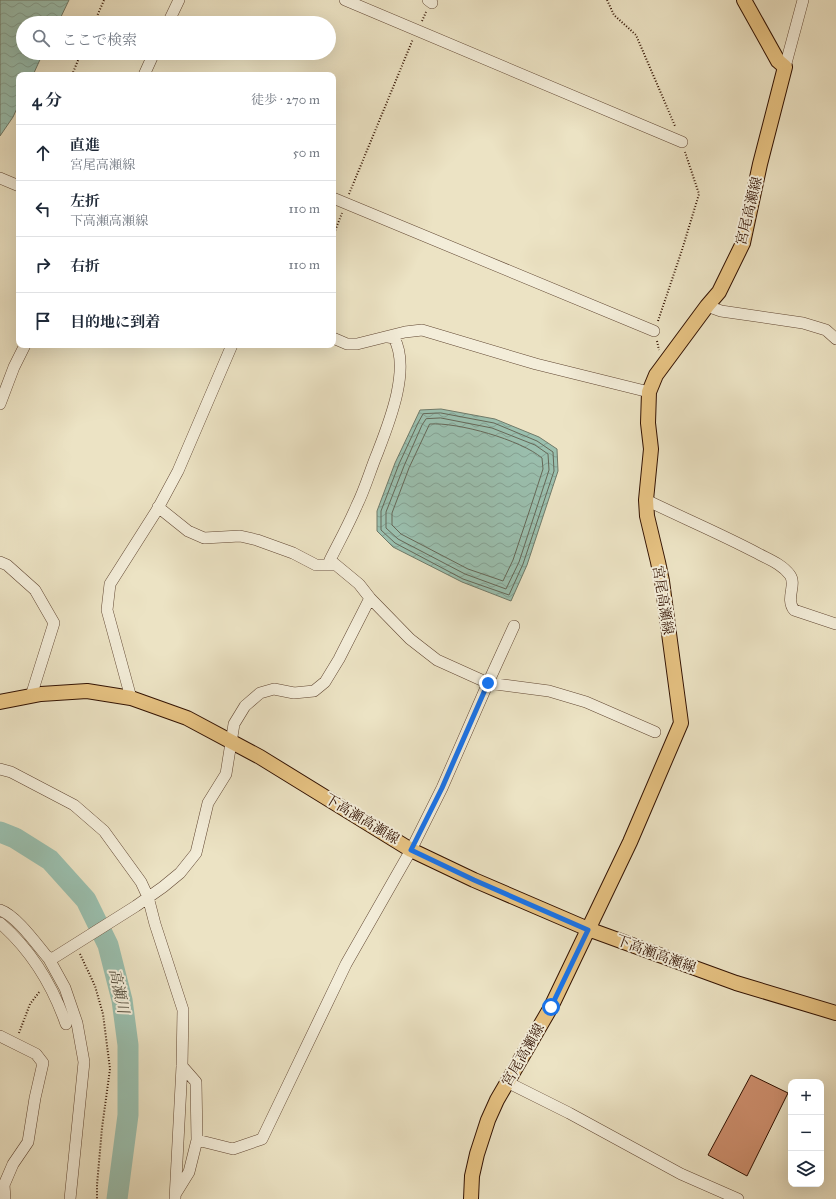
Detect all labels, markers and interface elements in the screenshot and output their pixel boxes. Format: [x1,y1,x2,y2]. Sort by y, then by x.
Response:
search box [16,16,336,60]
icon: search [30,27,52,49]
text: ここで検索 [62,31,137,49]
text: 4 分 [32,90,62,111]
text: 徒歩 · 270 m [251,92,320,108]
text: 直進 [70,136,100,154]
icon: ahead [32,142,54,164]
text: 50 m [293,145,320,161]
text: 宮尾高瀬線 [70,157,135,173]
street label: 宮尾高瀬線 [732,175,766,247]
text: 左折 [70,192,100,210]
icon: left [32,198,54,220]
text: 110 m [288,201,320,217]
text: 下高瀬高瀬線 [70,213,148,229]
icon: right [32,254,54,276]
text: 右折 [70,257,100,275]
text: 110 m [288,257,320,273]
icon: arrive [32,310,54,332]
text: 目的地に到着 [70,313,160,331]
street label: 宮尾高瀬線 [649,564,677,636]
route end [479,674,497,692]
street label: 下高瀬高瀬線 [322,790,402,848]
street label: 下高瀬高瀬線 [614,932,698,976]
water label: 高瀬川 [106,967,133,1017]
route start [542,998,560,1016]
street label: 宮尾高瀬線 [498,1020,548,1090]
map controls [788,1079,824,1187]
button: + [788,1079,824,1115]
button: − [788,1115,824,1151]
button: layers [788,1151,824,1187]

